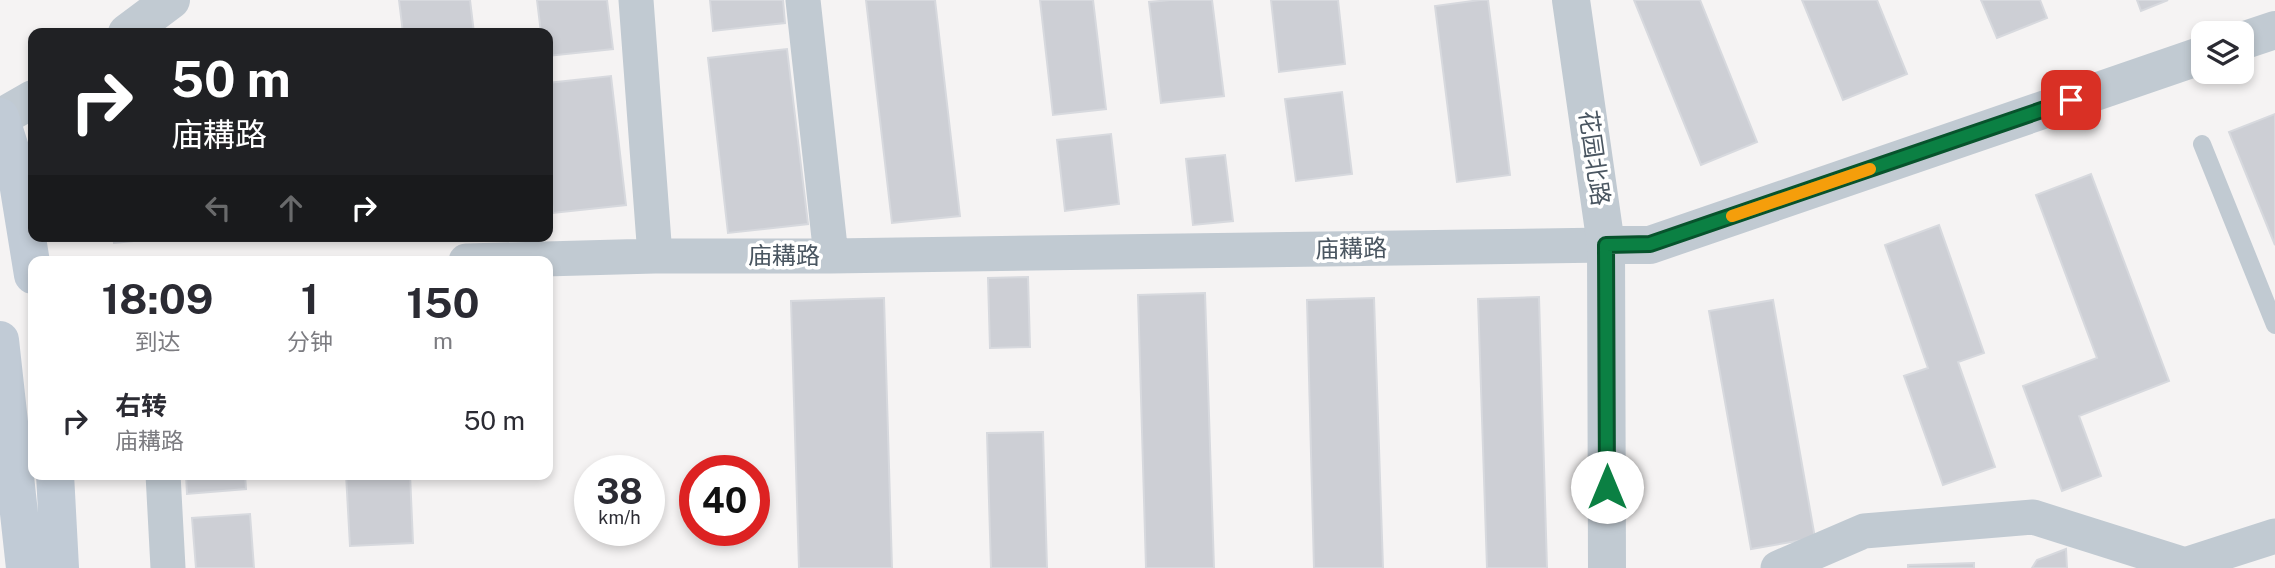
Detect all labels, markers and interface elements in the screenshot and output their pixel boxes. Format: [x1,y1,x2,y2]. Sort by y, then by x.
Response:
map controls [2191,21,2254,84]
button: layers [2191,21,2254,84]
text: 50 m [171,50,291,108]
icon: right [56,56,147,147]
pin [2041,70,2101,130]
icon: arrive [2052,81,2090,119]
street label: 花园北路 [1574,108,1616,207]
text: 庙耩路 [171,116,267,153]
icon: left [199,189,237,227]
icon: ahead [272,189,310,227]
icon: right [345,189,383,227]
street label: 庙耩路 [1315,233,1387,263]
street label: 庙耩路 [748,241,820,269]
text: 18:09 [101,274,213,323]
text: 1 [301,274,319,323]
text: 150 [406,278,480,327]
text: m [433,327,453,354]
text: 到达 [134,328,180,355]
text: 分钟 [287,328,333,355]
text: 右转 [115,390,167,421]
icon: right [56,402,94,440]
text: 50 m [464,405,525,436]
text: 庙耩路 [115,427,184,454]
position arrow [1570,450,1644,524]
speed limit sign: 40 [679,455,770,546]
text: 38 [596,471,643,512]
text: km/h [598,507,641,528]

